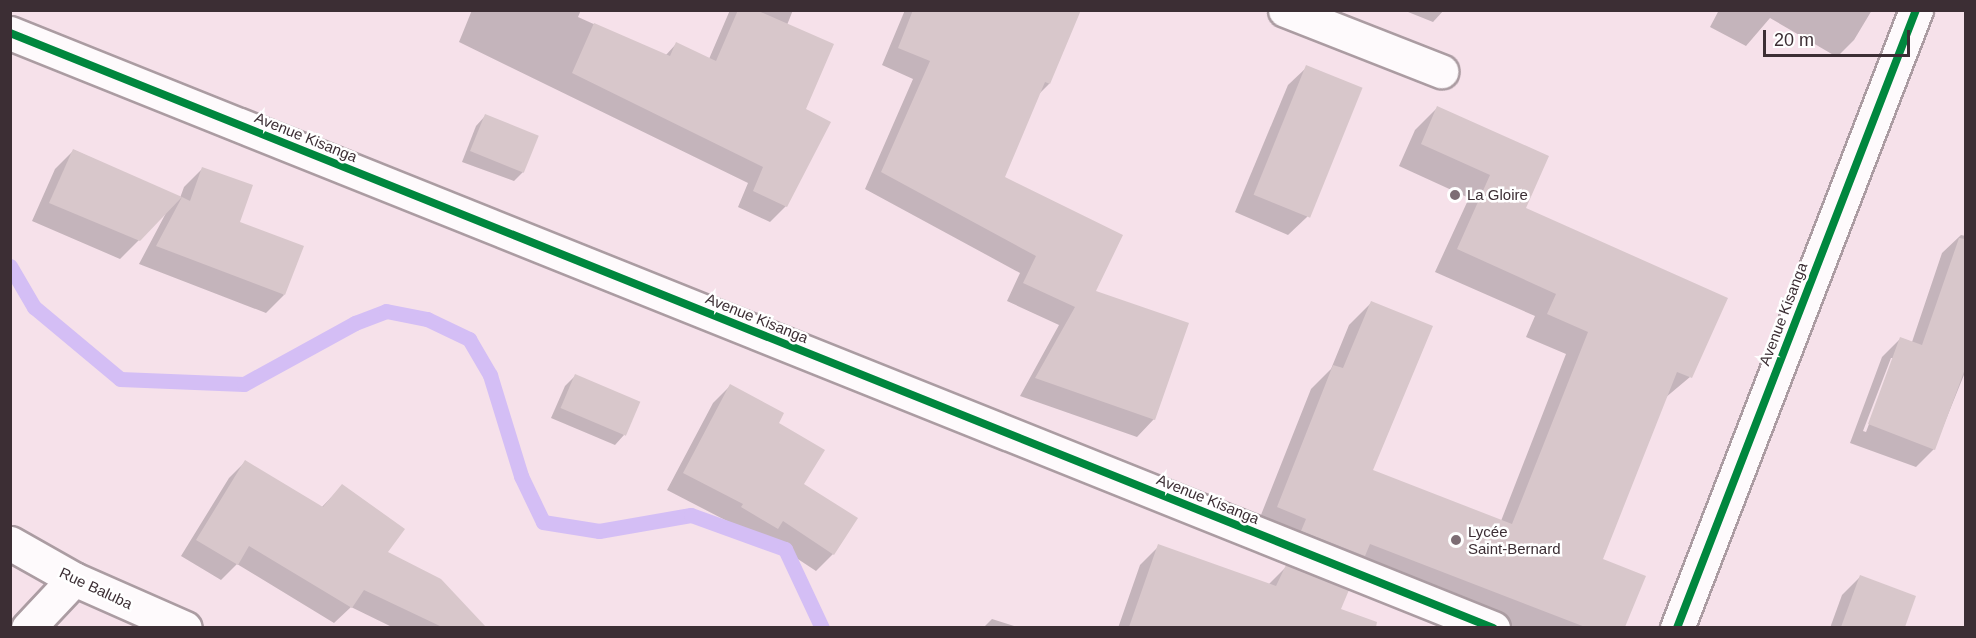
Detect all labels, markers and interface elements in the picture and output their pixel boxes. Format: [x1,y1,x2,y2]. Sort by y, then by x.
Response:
scale bar [1766,18,1913,56]
text: 20 m [1774,30,1814,50]
street label: Avenue Kisanga [252,108,360,166]
place label: La Gloire [1467,186,1528,204]
marker: La Gloire [1448,188,1462,202]
street label: Avenue Kisanga [1755,260,1811,368]
street label: Avenue Kisanga [703,289,811,347]
street label: Avenue Kisanga [1154,470,1262,528]
place label: Lycée Saint-Bernard [1468,522,1561,557]
marker: Lycée Saint-Bernard [1449,533,1463,547]
street label: Rue Baluba [57,563,135,613]

